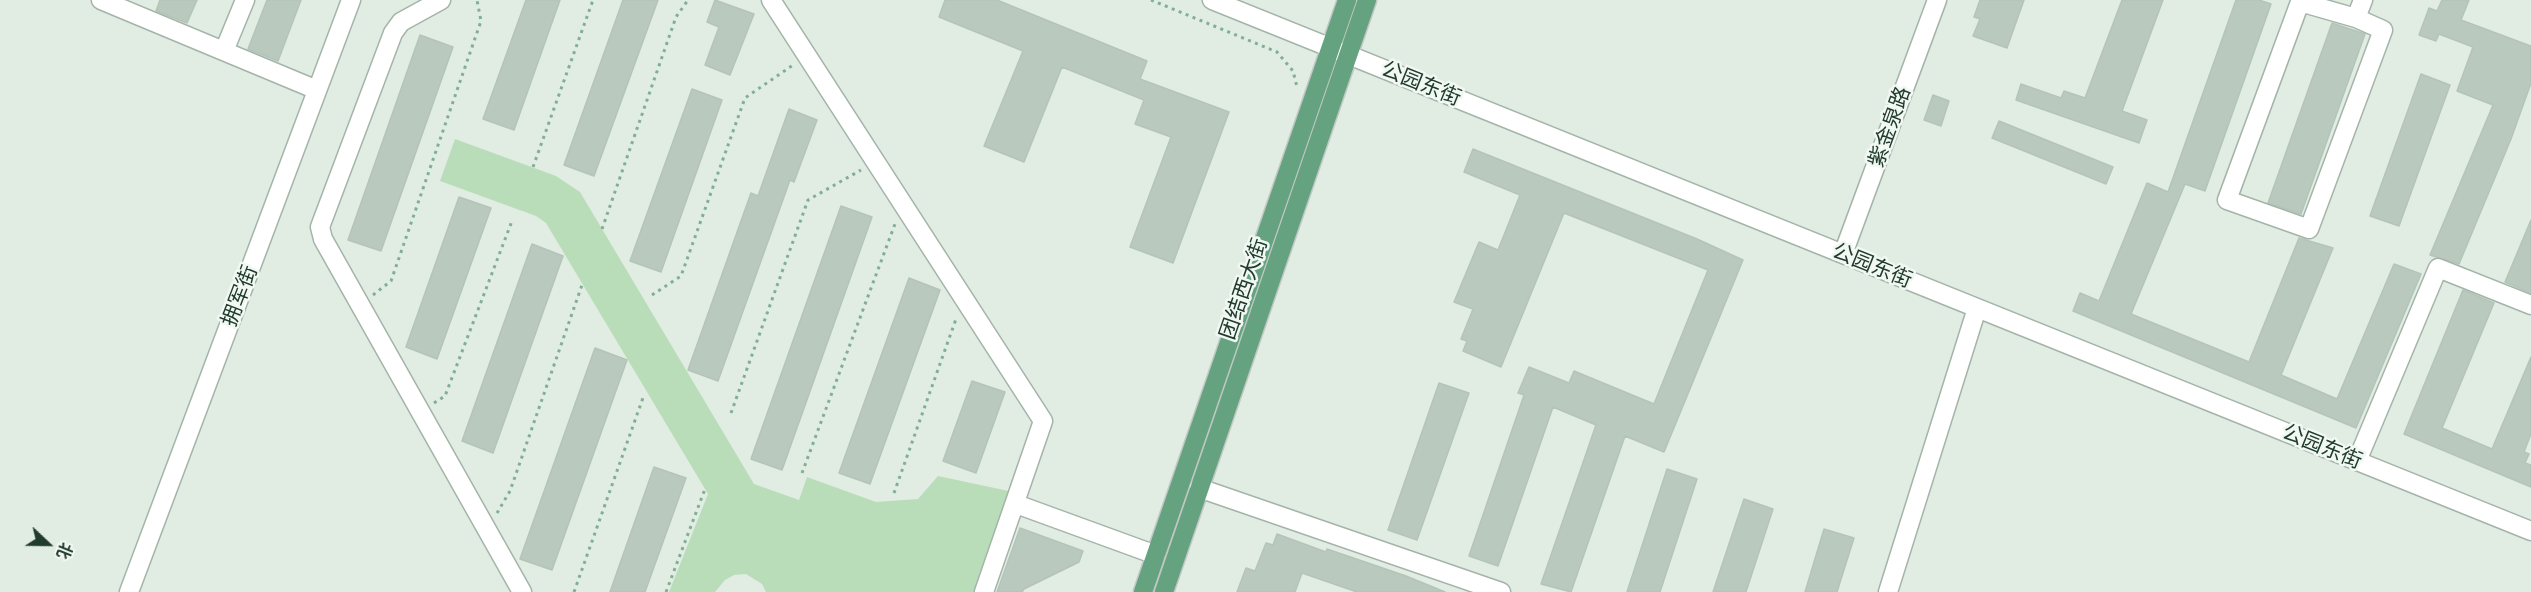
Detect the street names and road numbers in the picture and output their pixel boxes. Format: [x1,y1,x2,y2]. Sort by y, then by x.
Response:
street label: 公园东街 [1377,57,1465,111]
street label: 紫金泉路 [1864,83,1916,171]
street label: 团结西大街 [1215,235,1273,343]
street label: 公园东街 [1828,239,1916,293]
street label: 拥军街 [217,262,263,330]
street label: 公园东街 [2278,420,2366,474]

